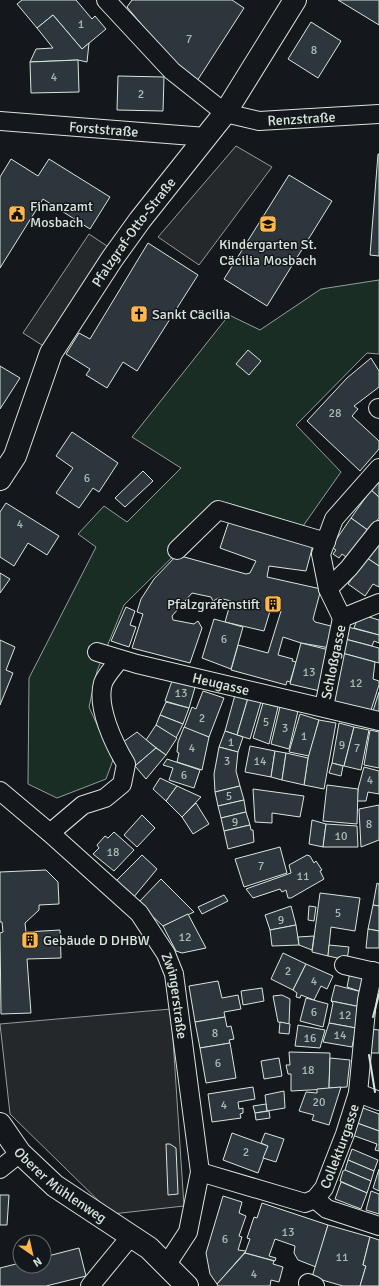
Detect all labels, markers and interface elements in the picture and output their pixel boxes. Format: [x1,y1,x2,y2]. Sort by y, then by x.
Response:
house number: 1 [78,17,84,32]
house number: 7 [186,32,192,47]
house number: 8 [311,43,317,58]
house number: 4 [51,70,58,85]
house number: 2 [138,87,144,102]
street label: Renzstraße [267,109,336,129]
street label: Forststraße [68,118,139,141]
street label: Pfalzgraf-Otto-Straße [88,174,179,290]
place label: Finanzamt Mosbach [30,198,93,231]
public building icon: Finanzamt Mosbach [7,204,27,224]
school or university icon: Kindergarten St. Cäcilia Mosbach [258,214,278,234]
place label: Kindergarten St. Cäcilia Mosbach [219,236,317,269]
church icon: Sankt Cäcilia [129,304,149,324]
place label: Sankt Cäcilia [152,306,230,323]
house number: 28 [329,406,341,421]
house number: 6 [84,471,90,486]
house number: 4 [17,517,24,532]
building icon: Pfalzgrafenstift [263,594,283,614]
place label: Pfalzgrafenstift [167,596,260,613]
street label: Schloßgasse [318,623,349,701]
house number: 6 [221,632,227,647]
house number: 13 [303,665,315,680]
street label: Heugasse [191,669,251,699]
house number: 12 [350,676,362,691]
house number: 13 [175,686,187,701]
house number: 2 [199,711,205,726]
house number: 5 [263,715,269,730]
house number: 3 [282,721,288,736]
house number: 1 [301,729,307,744]
house number: 1 [228,735,234,750]
house number: 9 [339,738,345,753]
house number: 4 [189,741,196,756]
house number: 7 [354,741,360,756]
house number: 3 [224,754,230,769]
house number: 14 [254,754,267,769]
house number: 6 [181,768,187,783]
house number: 4 [367,773,374,788]
house number: 5 [226,789,232,804]
house number: 9 [232,815,238,830]
house number: 8 [366,817,372,832]
house number: 10 [335,829,347,844]
house number: 18 [107,845,119,860]
house number: 7 [258,859,264,874]
house number: 11 [297,869,309,884]
house number: 5 [335,906,341,921]
house number: 9 [278,913,284,928]
building icon: Gebäude D DHBW [20,930,40,950]
house number: 12 [179,930,191,945]
place label: Gebäude D DHBW [43,932,150,949]
street label: Zwingerstraße [157,950,190,1040]
house number: 2 [285,964,291,979]
house number: 4 [311,974,318,989]
house number: 6 [311,1005,317,1020]
house number: 12 [339,1008,351,1023]
house number: 8 [212,1026,218,1041]
house number: 14 [334,1028,347,1043]
house number: 16 [304,1031,316,1046]
house number: 6 [215,1056,221,1071]
house number: 18 [302,1063,314,1078]
house number: 20 [313,1095,325,1110]
house number: 4 [221,1098,228,1113]
street label: Collekturgasse [317,1102,363,1191]
street label: Oberer Mühlenweg [10,1144,110,1227]
house number: 2 [243,1145,249,1160]
house number: 13 [282,1225,294,1240]
house number: 6 [222,1232,228,1247]
north arrow [12,1234,52,1274]
house number: 11 [336,1250,348,1265]
text: N [31,1254,44,1269]
house number: 4 [251,1267,258,1282]

